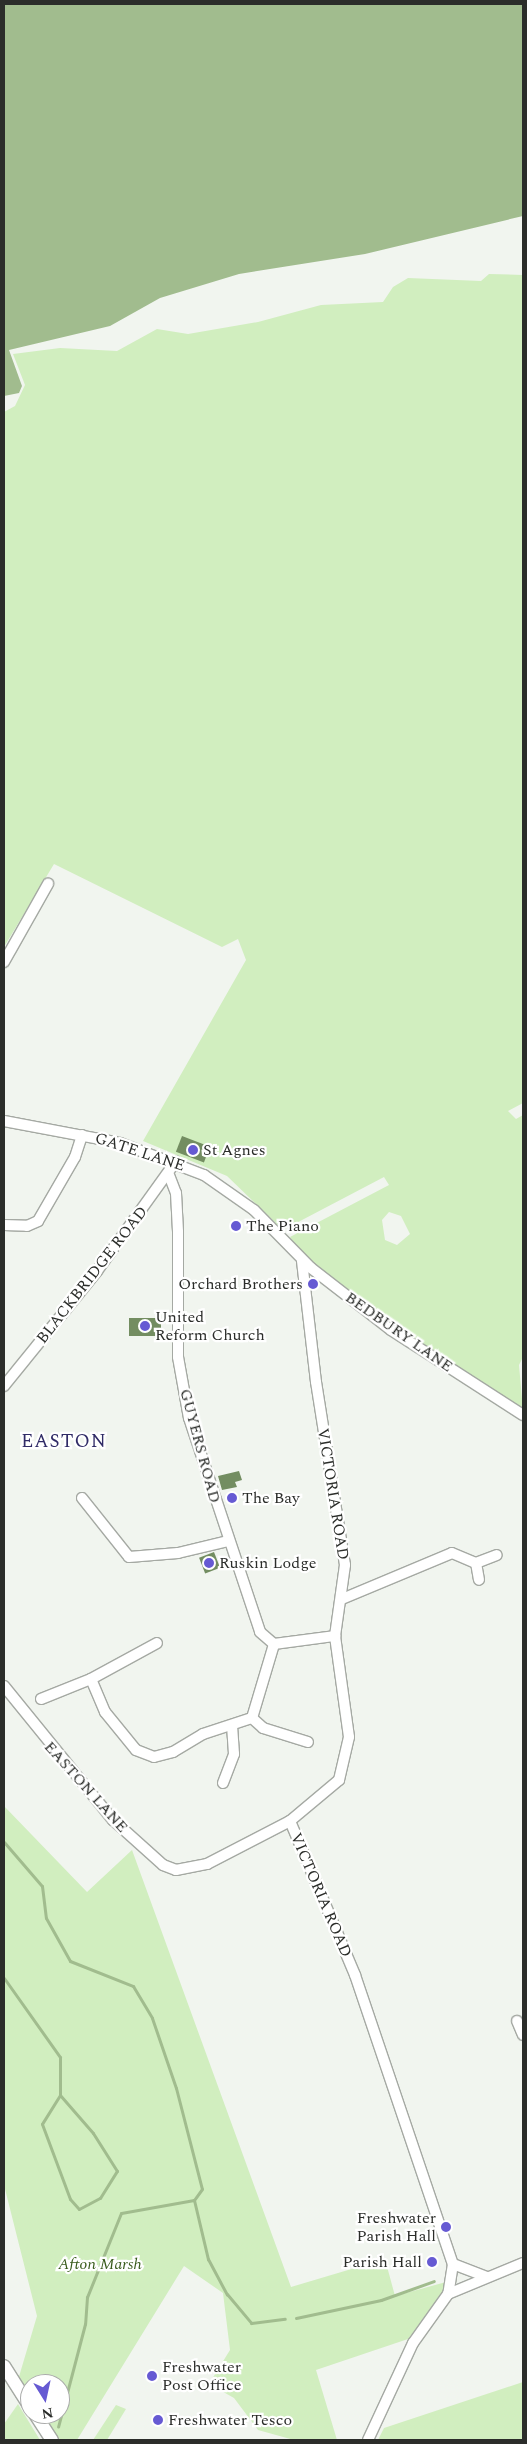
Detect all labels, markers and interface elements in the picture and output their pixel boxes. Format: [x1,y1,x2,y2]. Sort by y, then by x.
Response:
street label: GATE LANE [93,1128,187,1176]
place label: St Agnes [203,1140,266,1160]
marker: St Agnes [187,1144,199,1156]
street label: BLACKBRIDGE ROAD [32,1203,152,1347]
place label: The Piano [246,1216,319,1236]
marker: The Piano [230,1220,242,1232]
place label: Orchard Brothers [178,1274,303,1294]
marker: Orchard Brothers [307,1278,319,1290]
street label: BEDBURY LANE [342,1288,456,1376]
place label: United Reform Church [155,1307,265,1345]
marker: United Reform Church [139,1320,151,1332]
street label: GUYERS ROAD [176,1387,224,1505]
street label: VICTORIA ROAD [313,1427,353,1561]
district label: EASTON [20,1431,108,1453]
place label: The Bay [242,1488,300,1508]
marker: The Bay [226,1492,238,1504]
place label: Ruskin Lodge [219,1553,316,1573]
marker: Ruskin Lodge [203,1557,215,1569]
street label: EASTON LANE [40,1737,132,1837]
street label: VICTORIA ROAD [286,1830,356,1960]
place label: Freshwater Parish Hall [357,2208,436,2246]
marker: Freshwater Parish Hall [440,2221,452,2233]
place label: Parish Hall [343,2252,422,2272]
park label: Afton Marsh [58,2254,142,2274]
marker: Parish Hall [426,2256,438,2268]
place label: Freshwater Post Office [162,2357,241,2395]
marker: Freshwater Post Office [146,2370,158,2382]
north arrow [20,2374,70,2424]
text: N [40,2402,55,2425]
place label: Freshwater Tesco [168,2410,292,2430]
marker: Freshwater Tesco [152,2414,164,2426]

